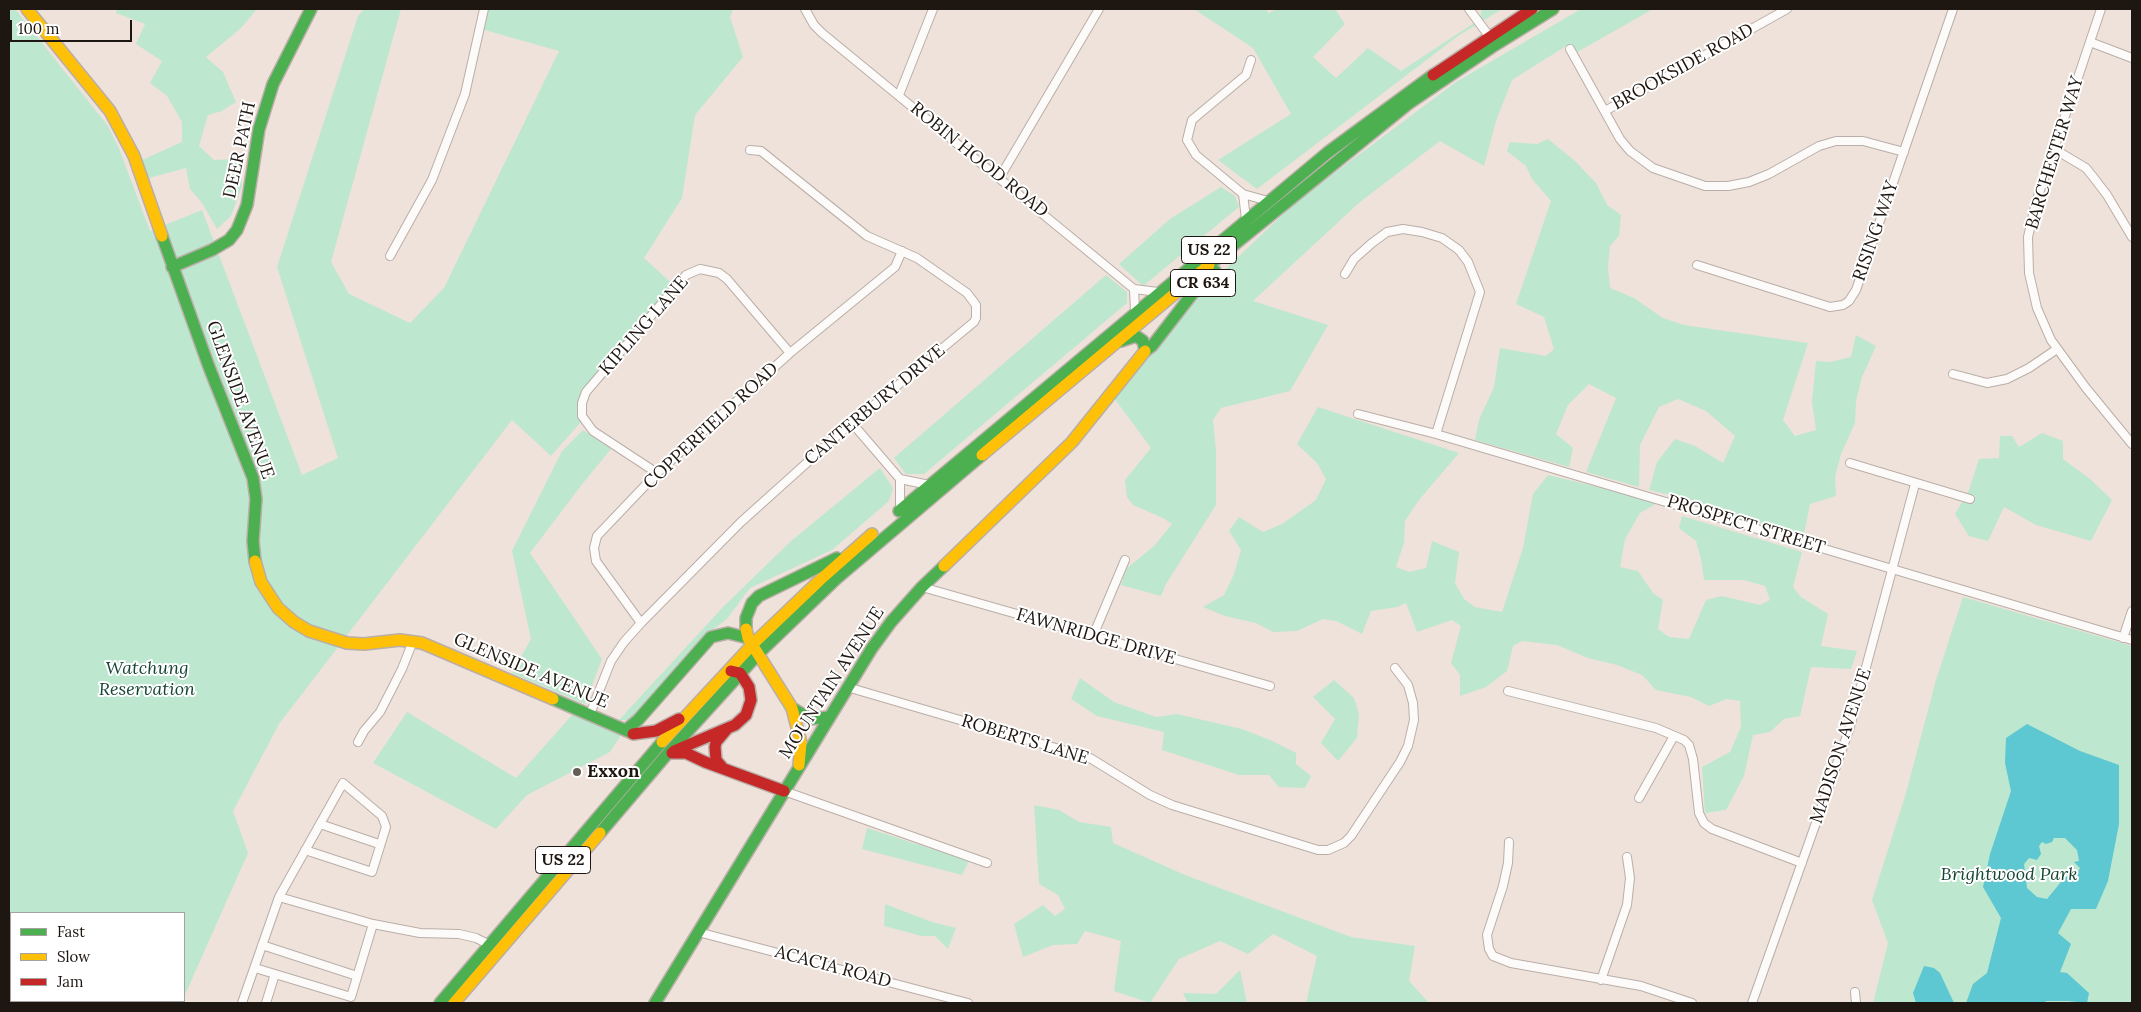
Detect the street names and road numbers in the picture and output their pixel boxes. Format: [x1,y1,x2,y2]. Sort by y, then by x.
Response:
street label: BROOKSIDE ROAD [1608,19,1758,115]
street label: BARCHESTER WAY [2021,74,2089,232]
street label: ROBIN HOOD ROAD [906,98,1052,222]
street label: DEER PATH [219,100,261,200]
street label: RISING WAY [1849,178,1903,284]
road number: US 22 [1182,236,1236,264]
road number: CR 634 [1170,270,1236,296]
street label: KIPLING LANE [595,272,693,380]
street label: GLENSIDE AVENUE [201,318,279,482]
street label: CANTERBURY DRIVE [800,340,950,470]
street label: COPPERFIELD ROAD [639,358,783,494]
street label: PROSPECT STREET [1664,491,1828,559]
street label: MOUNTAIN AVENUE [775,603,889,763]
street label: FAWNRIDGE DRIVE [1014,604,1178,670]
street label: GLENSIDE AVENUE [450,629,612,713]
street label: MADISON AVENUE [1806,666,1876,826]
street label: ROBERTS LANE [959,710,1091,770]
road number: US 22 [536,846,590,874]
street label: ACACIA ROAD [773,941,893,993]

